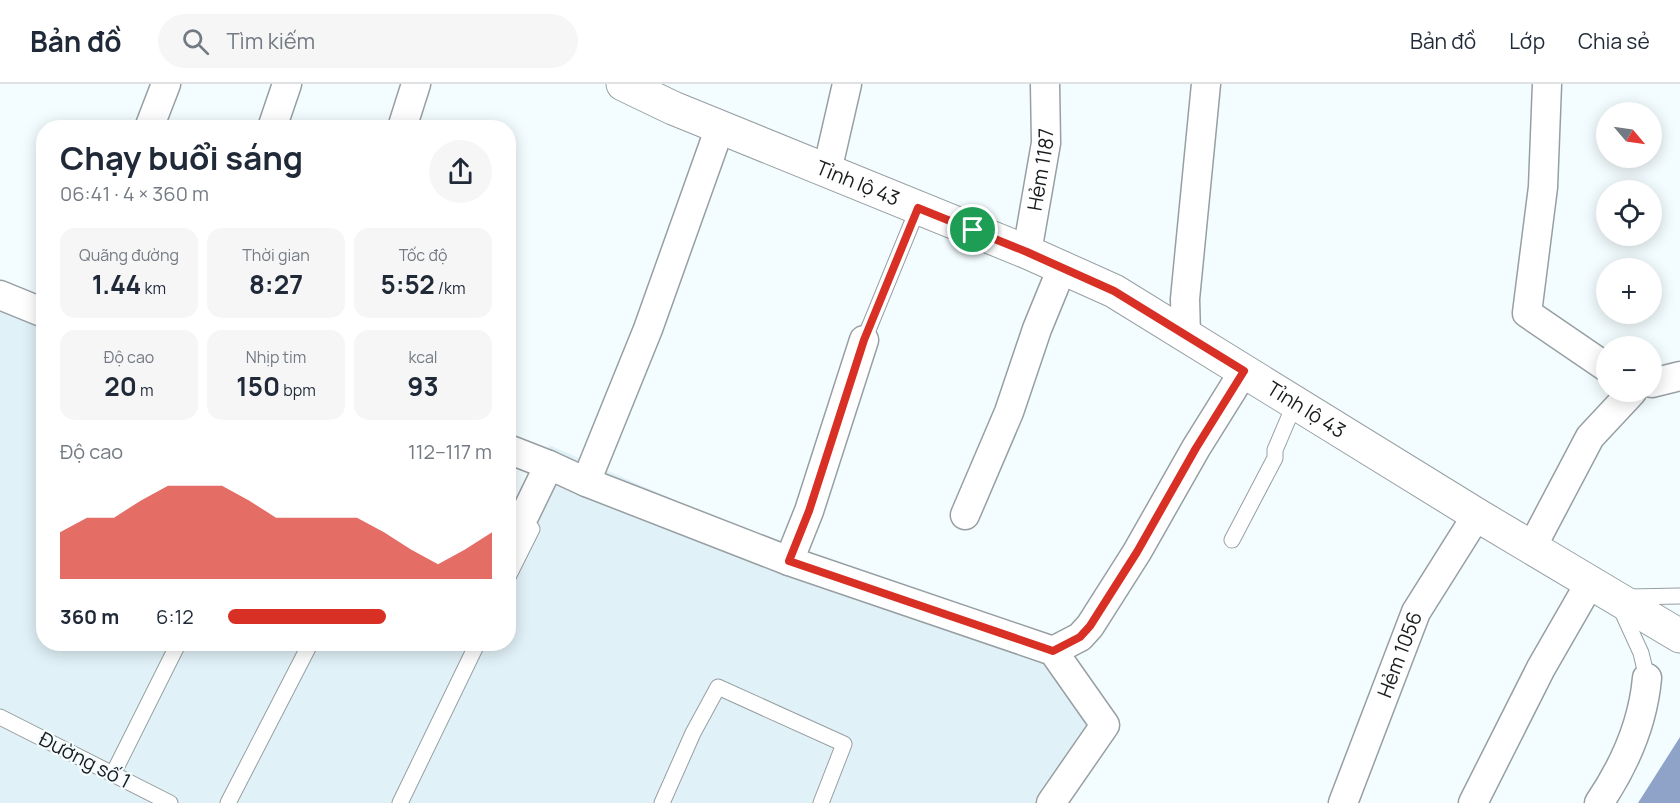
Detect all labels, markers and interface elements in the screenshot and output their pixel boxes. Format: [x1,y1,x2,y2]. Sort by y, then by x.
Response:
search box [158,14,578,68]
text: Bản đồ [30,22,122,60]
icon: search [179,25,212,58]
text: Tìm kiếm [227,26,315,56]
text: Bản đồ [1410,27,1476,55]
text: Lớp [1509,27,1545,55]
text: Chia sẻ [1578,27,1650,55]
north arrow [1596,102,1662,168]
map controls [1596,102,1662,402]
street label: Hẻm 1187 [1020,128,1060,213]
text: Chạy buổi sáng [60,135,303,180]
button: share [429,140,492,203]
street label: Tỉnh lộ 43 [812,154,904,212]
text: 06:41 · 4 × 360 m [60,180,209,207]
button: locate [1596,180,1662,246]
pin [947,204,998,255]
icon: arrive [956,213,989,246]
text: Quãng đường [79,244,179,266]
text: Thời gian [242,244,310,266]
text: Tốc độ [399,244,447,266]
button: + [1596,258,1662,324]
text: 1.44 [92,266,141,302]
text: 8:27 [249,266,303,302]
text: 5:52 [380,266,435,302]
text: km [141,277,166,299]
text: /km [435,277,466,299]
button: − [1596,336,1662,402]
text: Độ cao [104,346,154,368]
text: Nhịp tim [246,346,306,368]
text: kcal [408,346,438,368]
text: 20 [104,368,137,404]
text: 150 [236,368,280,404]
text: 93 [407,368,439,404]
street label: Tỉnh lộ 43 [1262,375,1351,444]
text: m [137,379,154,401]
text: bpm [280,379,316,401]
text: Độ cao [60,438,123,465]
text: 112–117 m [408,438,492,465]
text: 360 m [60,603,119,630]
text: 6:12 [156,603,194,630]
street label: Hẻm 1056 [1371,607,1428,701]
street label: Đường số 1 [35,725,136,794]

